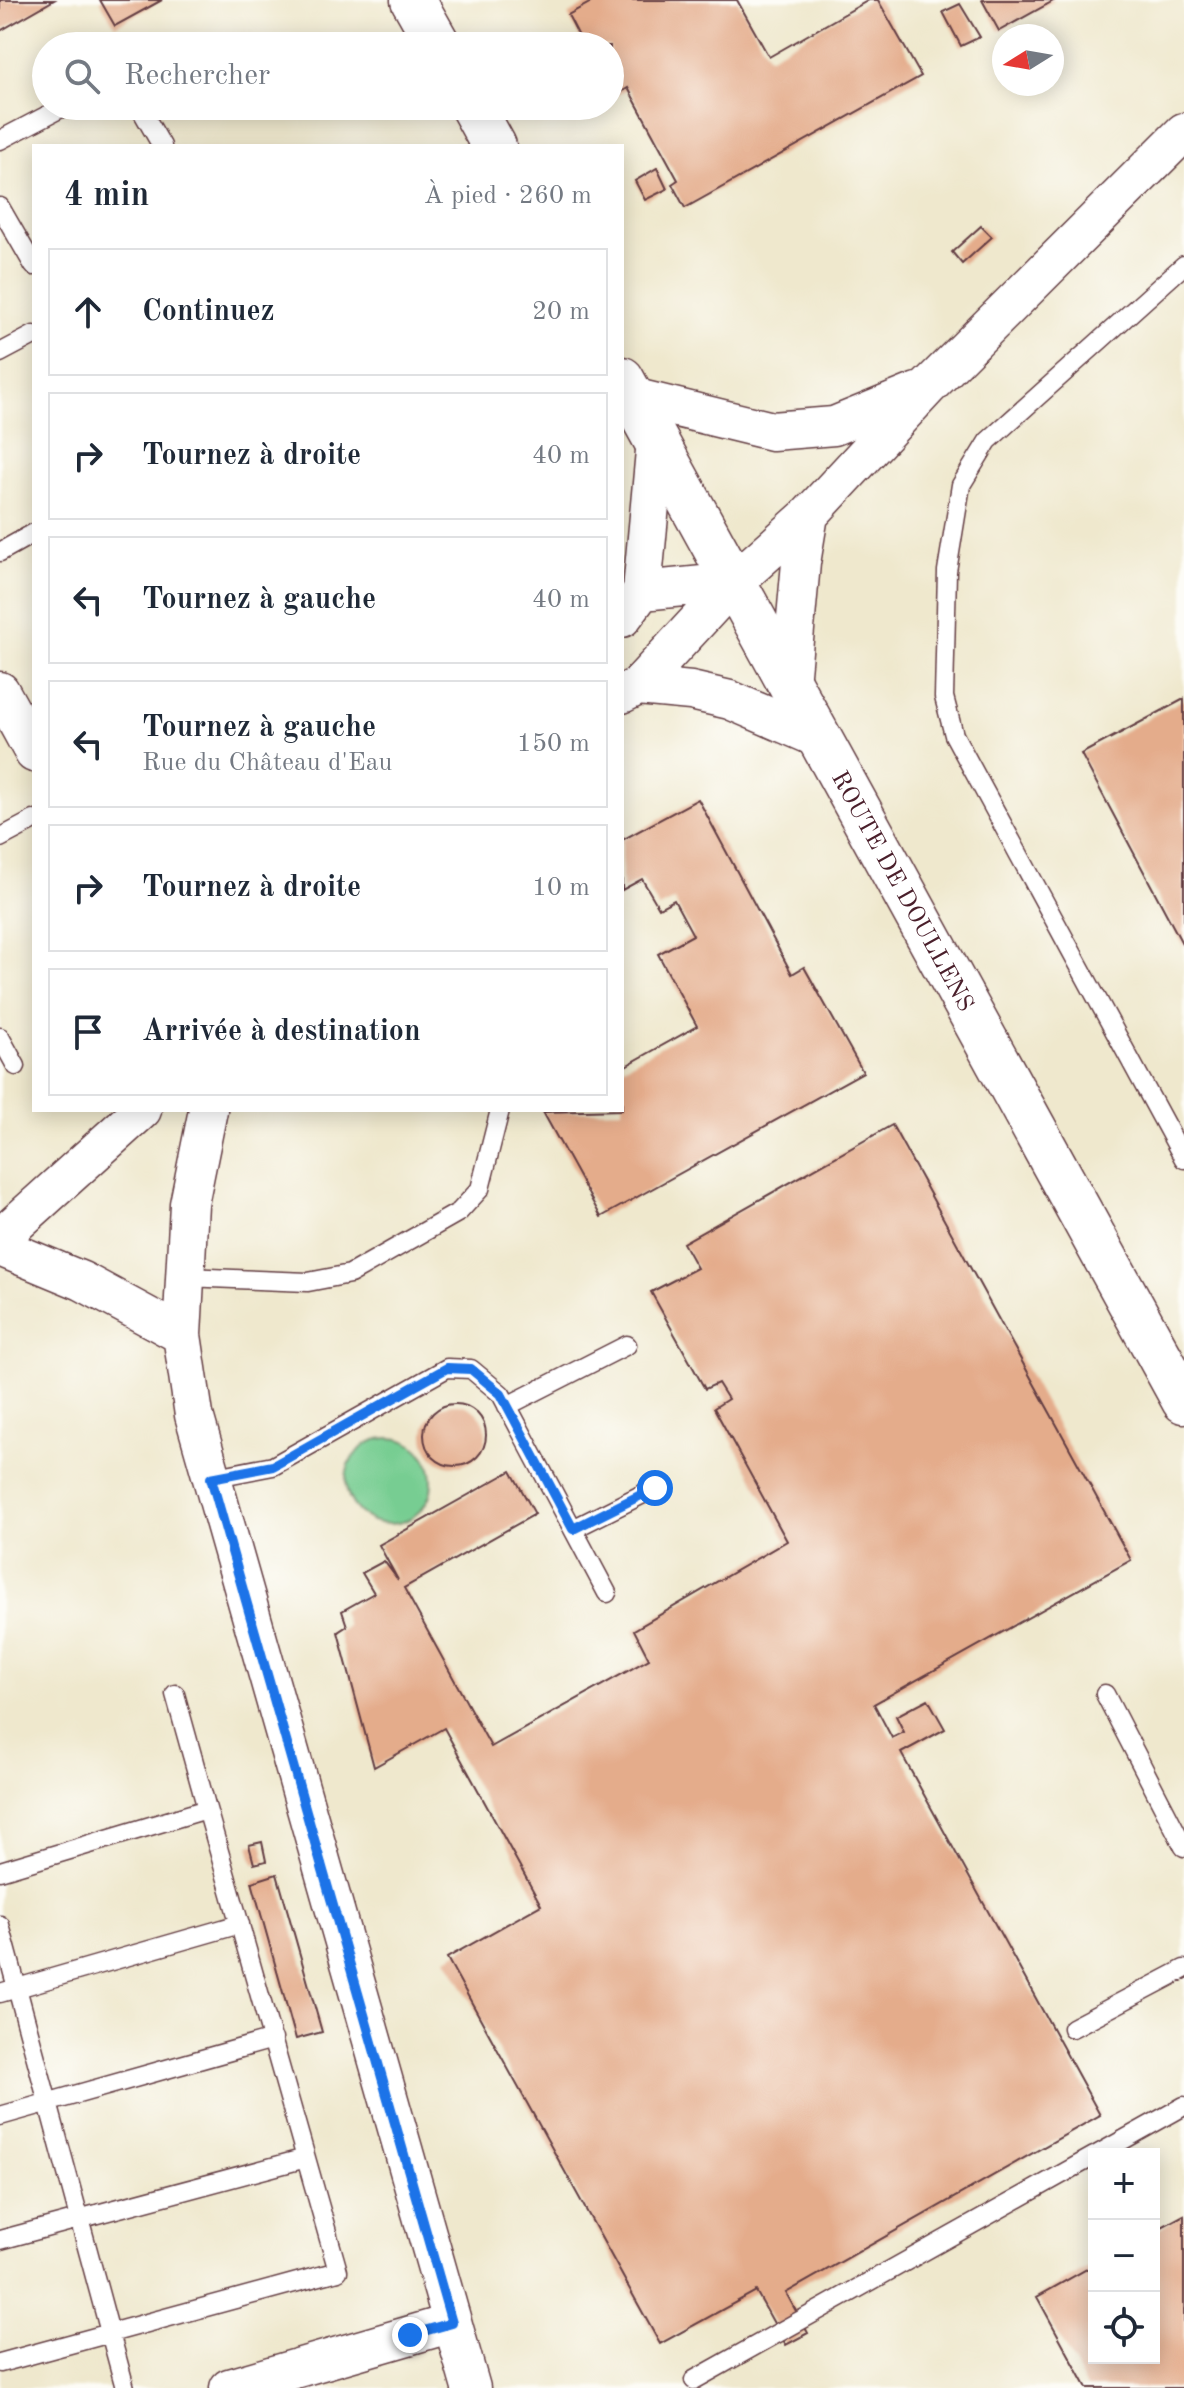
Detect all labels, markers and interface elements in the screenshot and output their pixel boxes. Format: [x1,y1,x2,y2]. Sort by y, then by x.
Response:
north arrow [992,24,1064,96]
search box [32,32,624,120]
icon: search [60,54,104,98]
text: Rechercher [124,61,270,91]
text: 4 min [64,179,149,213]
text: À pied · 260 m [424,183,592,209]
icon: ahead [66,290,110,334]
text: Continuez [142,297,275,327]
text: 20 m [532,299,590,325]
icon: right [66,434,110,478]
text: Tournez à droite [142,441,361,471]
text: 40 m [532,443,590,469]
icon: left [66,578,110,622]
text: Tournez à gauche [142,585,376,615]
text: 40 m [532,587,590,613]
text: Tournez à gauche [142,713,376,743]
icon: left [66,722,110,766]
text: 150 m [517,731,590,757]
text: Rue du Château d'Eau [142,750,392,776]
street label: ROUTE DE DOULLENS [826,768,977,1016]
icon: right [66,866,110,910]
text: Tournez à droite [142,873,361,903]
text: 10 m [532,875,590,901]
icon: arrive [66,1010,110,1054]
text: Arrivée à destination [142,1017,421,1047]
route start [637,1470,673,1506]
map controls [1088,2148,1160,2364]
button: + [1088,2148,1160,2220]
button: − [1088,2220,1160,2292]
button: locate [1088,2292,1160,2364]
route end [392,2317,428,2353]

